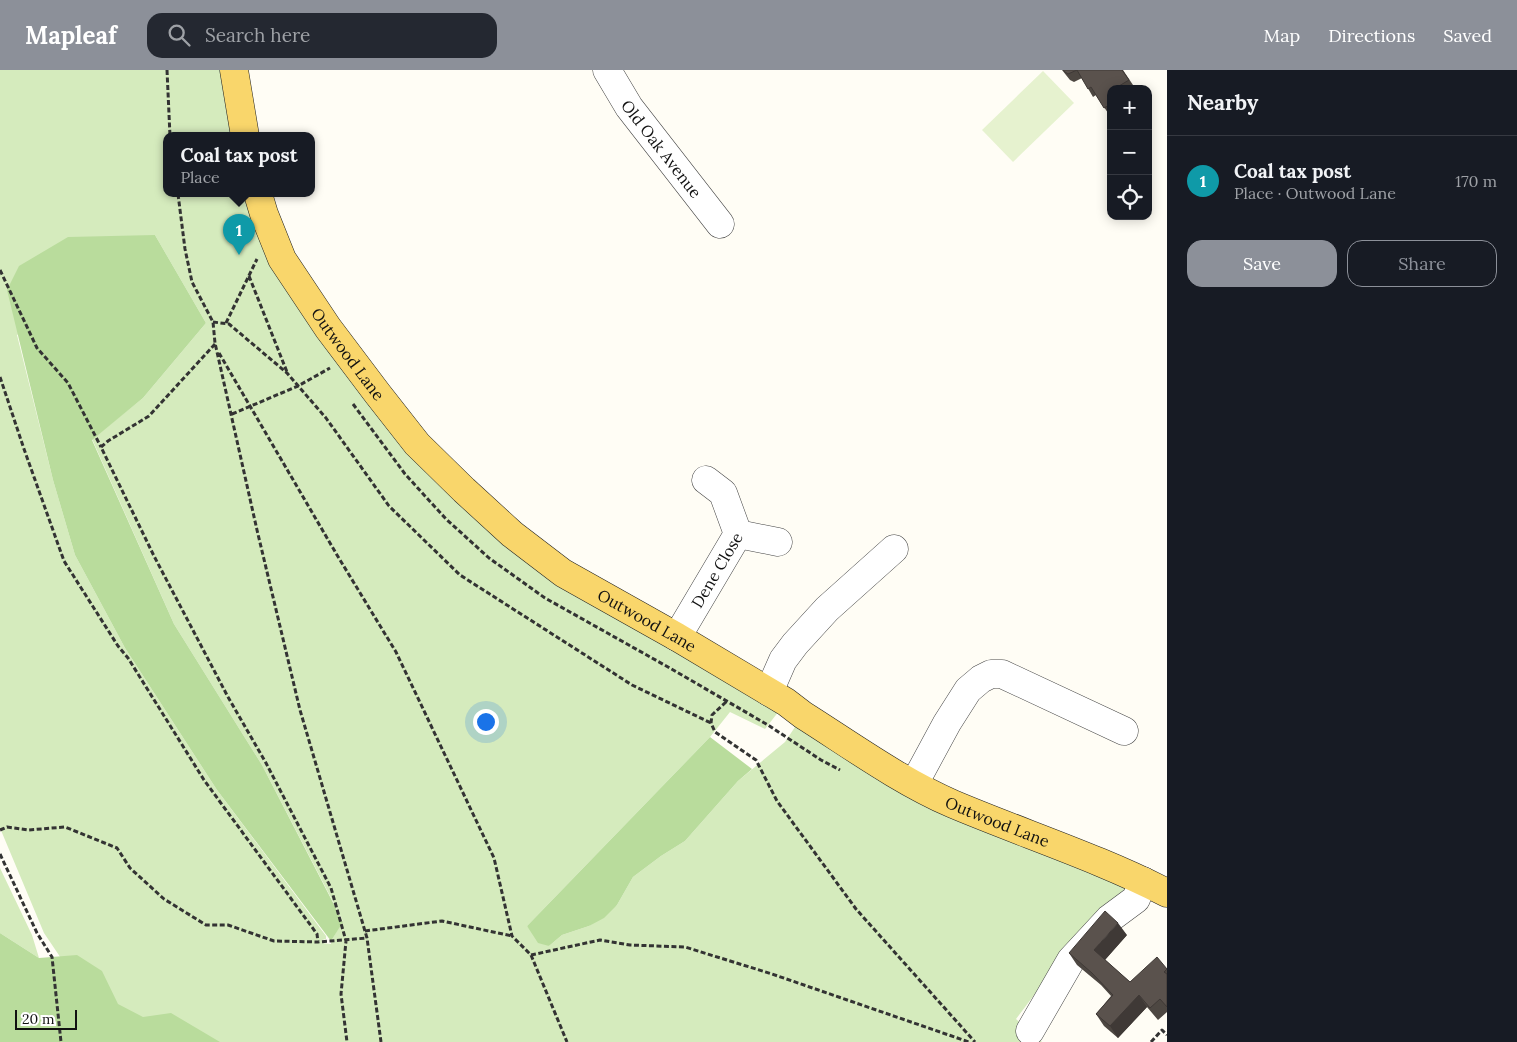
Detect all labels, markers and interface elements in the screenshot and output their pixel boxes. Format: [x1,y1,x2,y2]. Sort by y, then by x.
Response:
search box [147,13,497,58]
text: Mapleaf [25,20,117,51]
icon: search [165,21,193,49]
text: Search here [205,23,310,47]
text: Map [1264,24,1300,47]
text: Directions [1328,24,1415,47]
text: Saved [1443,24,1492,47]
map controls [1107,85,1152,220]
button: + [1107,85,1152,130]
text: Nearby [1187,89,1258,116]
street label: Old Oak Avenue [617,96,706,202]
button: − [1107,130,1152,175]
popup [163,132,315,197]
text: Coal tax post [180,143,298,167]
text: Coal tax post [1234,159,1351,183]
text: Place [180,167,220,187]
text: 1 [1200,171,1206,191]
text: 170 m [1455,171,1497,191]
button: locate [1107,175,1152,220]
text: Place · Outwood Lane [1234,183,1396,203]
pin: 1 [223,214,255,255]
button: Save [1187,240,1337,287]
button: Share [1347,240,1497,287]
street label: Outwood Lane [307,304,389,404]
street label: Dene Close [687,528,747,611]
street label: Outwood Lane [594,585,700,656]
your location [473,709,499,735]
street label: Outwood Lane [942,792,1053,851]
scale bar [15,1007,78,1030]
text: 20 m [22,1010,54,1028]

